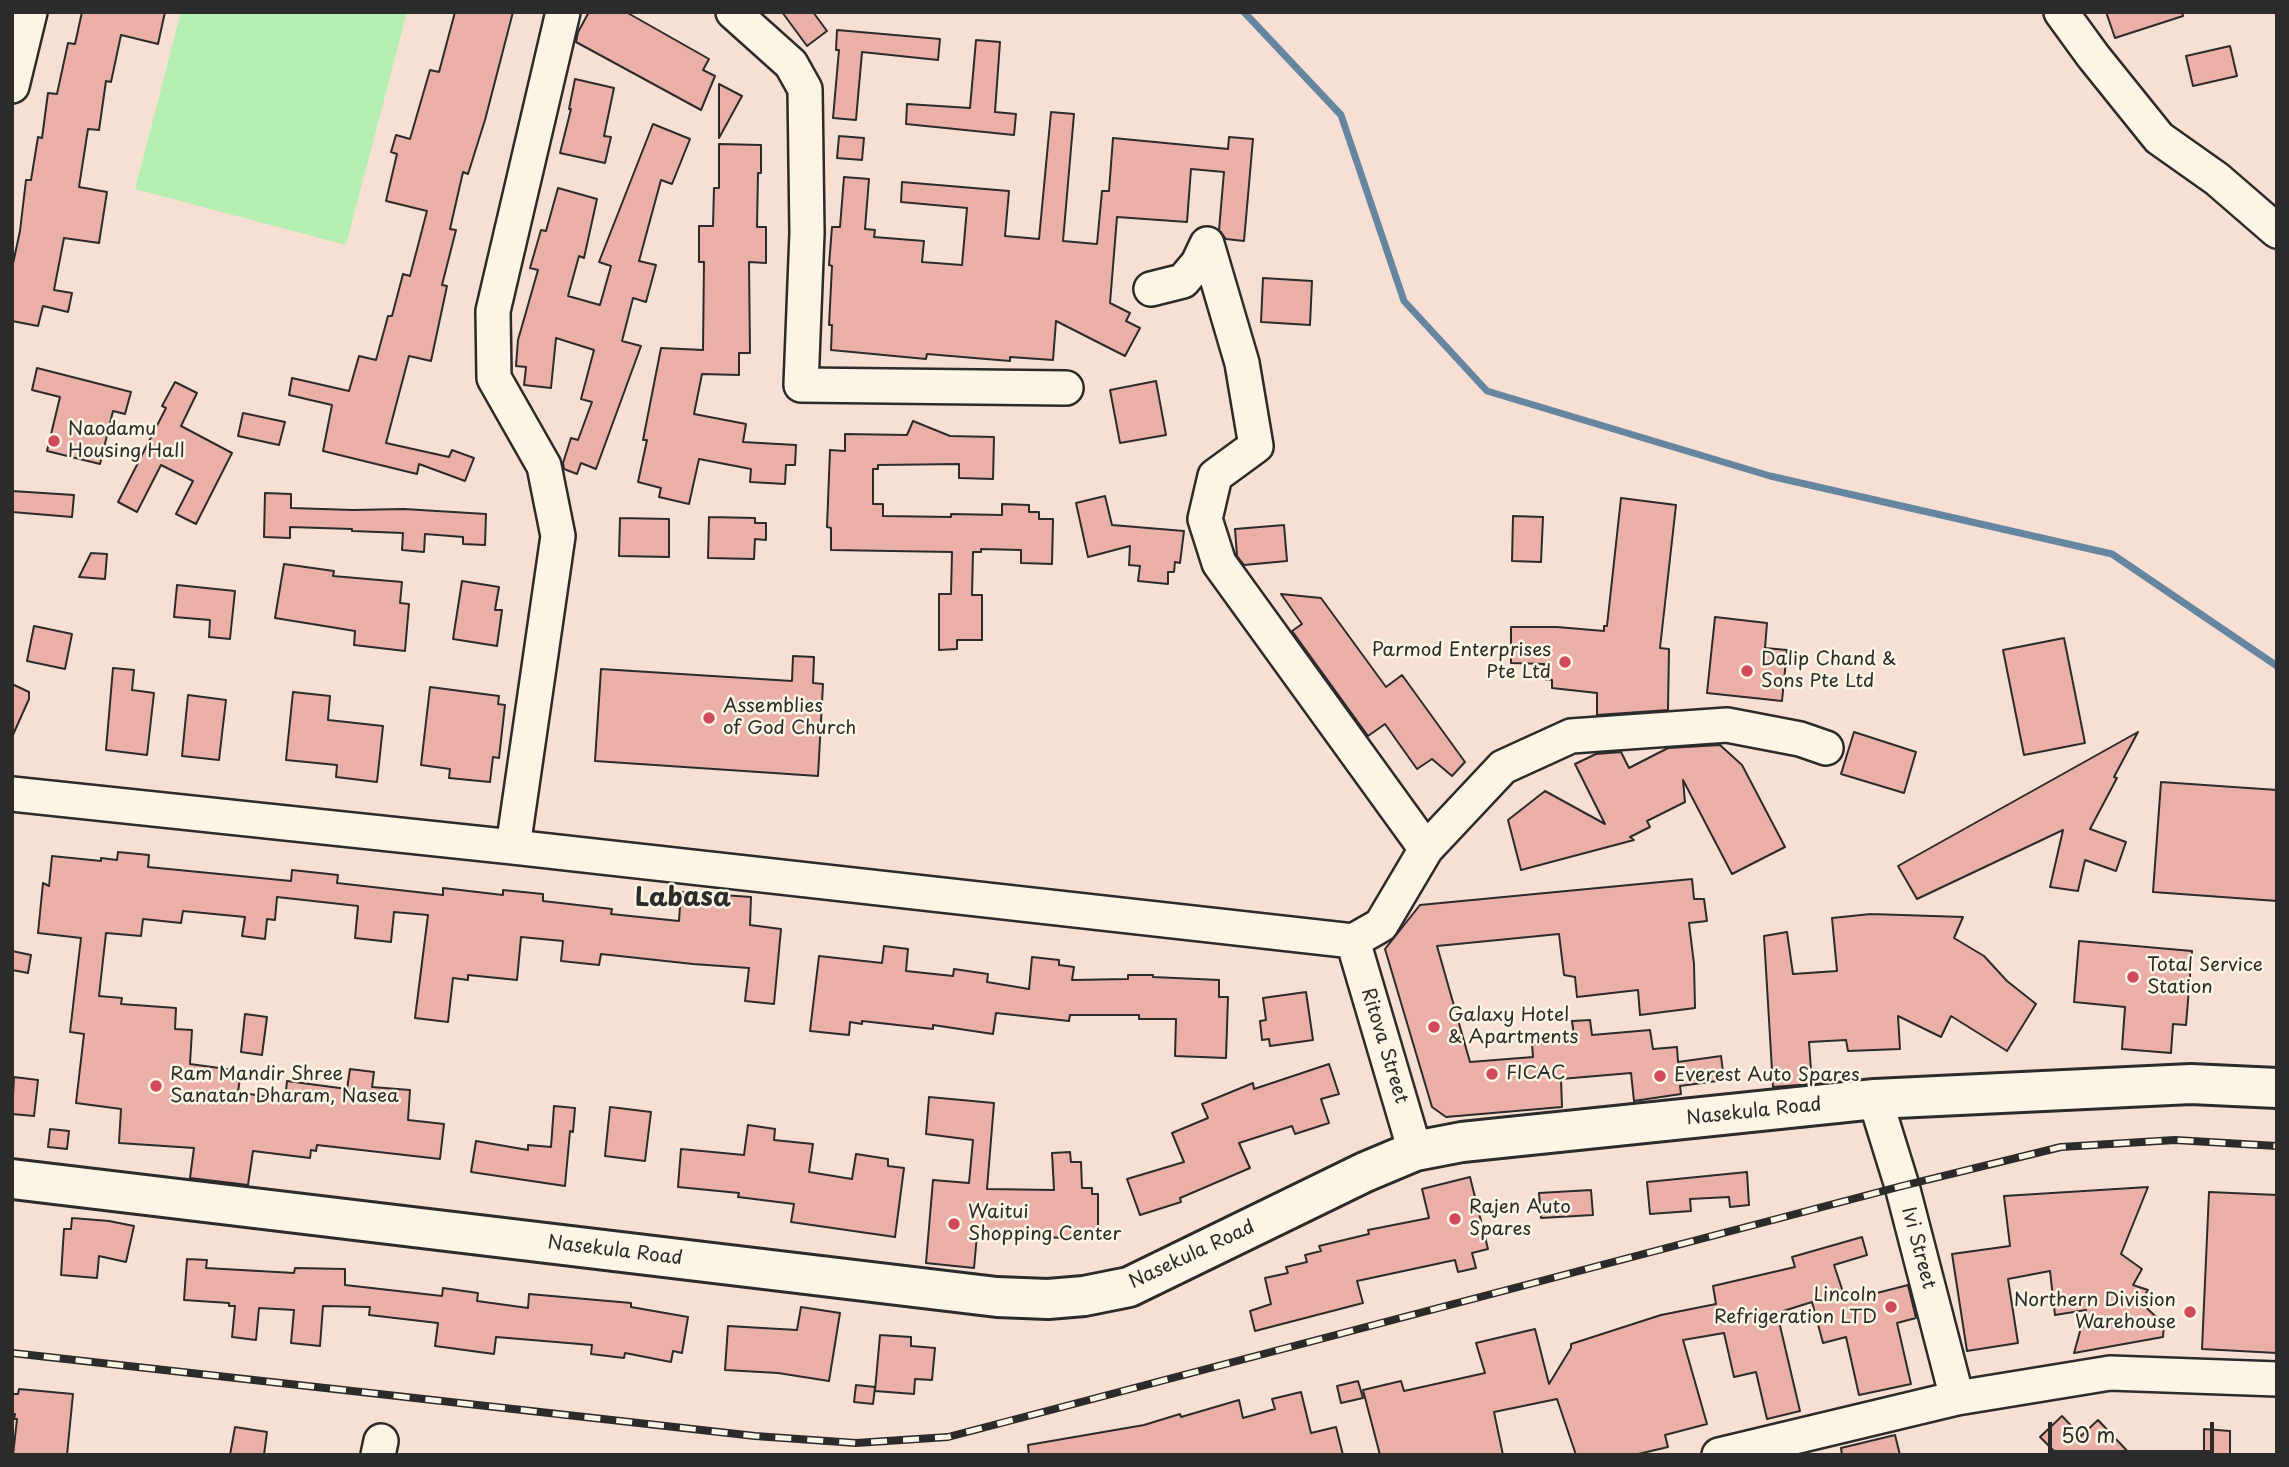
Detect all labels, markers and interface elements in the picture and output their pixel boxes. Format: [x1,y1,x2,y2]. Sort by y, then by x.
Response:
place label: Naodamu Housing Hall [68,419,185,463]
marker: Naodamu Housing Hall [46,433,62,449]
place label: Parmod Enterprises Pte Ltd [1371,640,1551,684]
place label: Dalip Chand & Sons Pte Ltd [1761,649,1896,693]
marker: Parmod Enterprises Pte Ltd [1557,654,1573,670]
marker: Dalip Chand & Sons Pte Ltd [1739,663,1755,679]
place label: Assemblies of God Church [723,696,856,740]
marker: Assemblies of God Church [701,710,717,726]
district label: Labasa [635,883,731,915]
place label: Total Service Station [2147,955,2263,999]
marker: Total Service Station [2125,969,2141,985]
street label: Ritova Street [1356,986,1412,1106]
place label: Galaxy Hotel & Apartments [1448,1005,1578,1049]
marker: Galaxy Hotel & Apartments [1426,1019,1442,1035]
place label: FICAC [1506,1063,1566,1085]
place label: Ram Mandir Shree Sanatan Dharam, Nasea [170,1064,399,1108]
place label: Everest Auto Spares [1674,1065,1860,1087]
marker: FICAC [1484,1066,1500,1082]
marker: Everest Auto Spares [1652,1068,1668,1084]
marker: Ram Mandir Shree Sanatan Dharam, Nasea [148,1078,164,1094]
street label: Nasekula Road [1685,1094,1823,1130]
place label: Rajen Auto Spares [1469,1197,1571,1241]
place label: Waitui Shopping Center [968,1202,1121,1246]
street label: Ivi Street [1896,1204,1940,1292]
marker: Rajen Auto Spares [1447,1211,1463,1227]
marker: Waitui Shopping Center [946,1216,962,1232]
street label: Nasekula Road [1126,1216,1258,1294]
street label: Nasekula Road [546,1231,684,1271]
place label: Lincoln Refrigeration LTD [1714,1285,1877,1329]
place label: Northern Division Warehouse [2014,1290,2176,1334]
marker: Lincoln Refrigeration LTD [1883,1299,1899,1315]
marker: Northern Division Warehouse [2182,1304,2198,1320]
scale bar [2051,1408,2217,1452]
text: 50 m [2061,1418,2115,1450]

